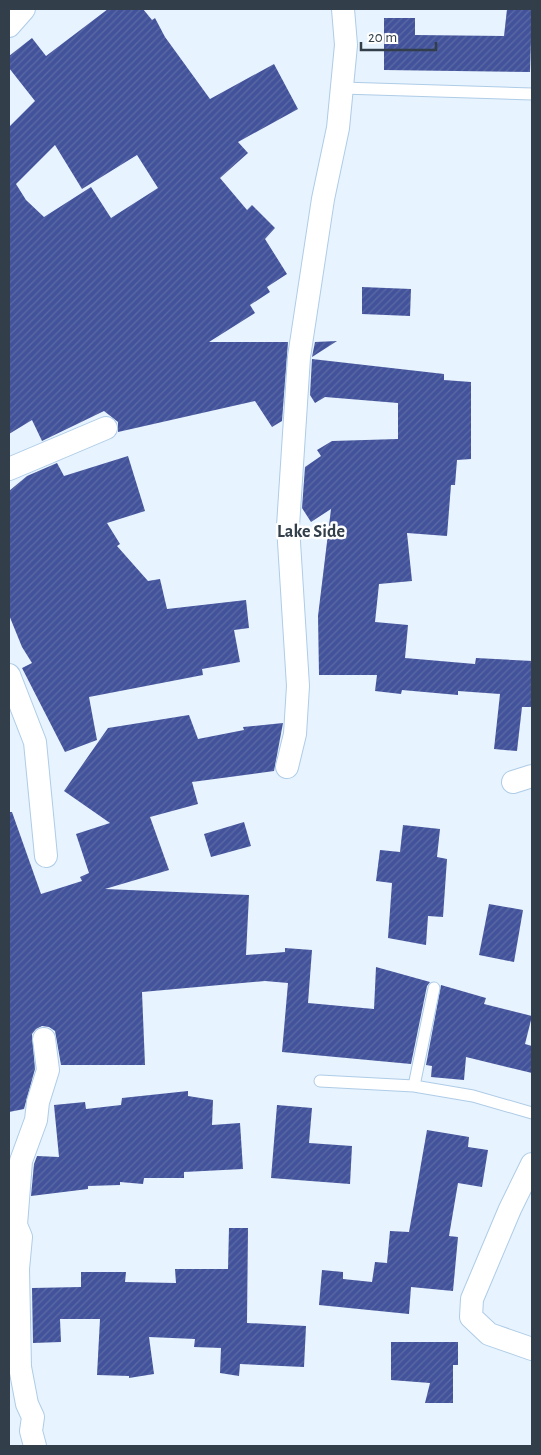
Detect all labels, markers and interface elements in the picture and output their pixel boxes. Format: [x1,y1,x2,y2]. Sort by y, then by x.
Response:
scale bar [361,20,436,52]
text: 20 m [368,30,397,45]
district label: Lake Side [277,523,345,541]

